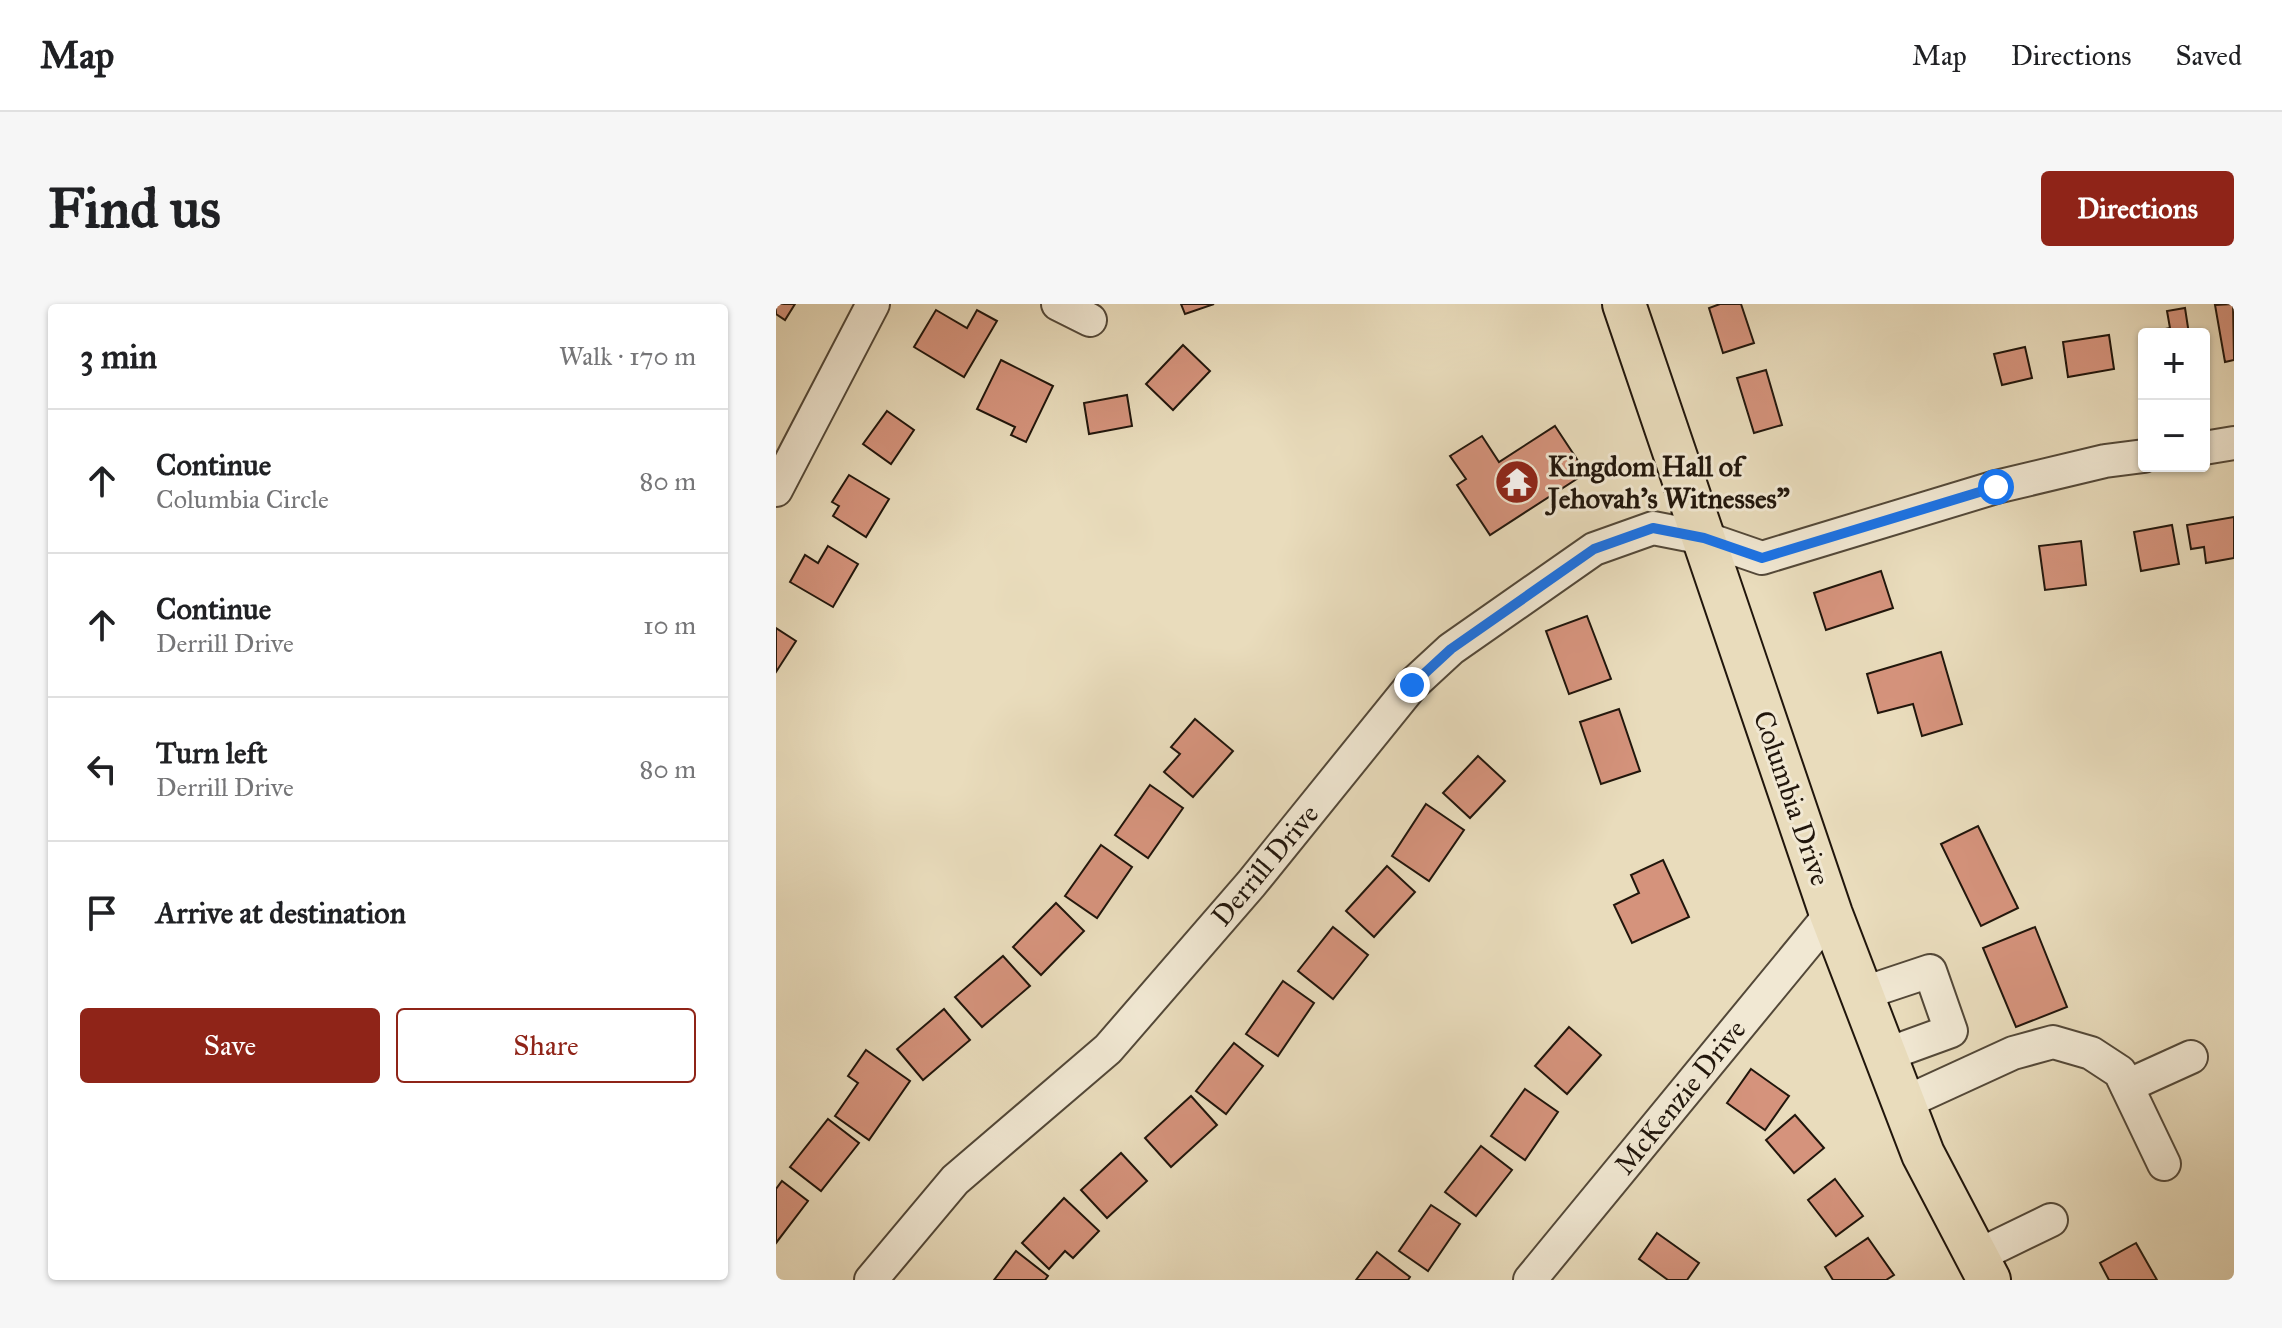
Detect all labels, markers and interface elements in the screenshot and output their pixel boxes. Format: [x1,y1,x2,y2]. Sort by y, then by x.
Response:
text: Map [40,32,114,78]
text: Map [1912,38,1967,73]
text: Directions [2011,38,2132,73]
text: Saved [2176,38,2242,73]
button: Directions [2041,171,2234,246]
text: Find us [48,174,221,242]
map controls [2138,328,2210,472]
button: + [2138,328,2210,400]
text: 3 min [80,336,157,377]
text: Walk · 170 m [559,340,696,372]
button: − [2138,400,2210,472]
text: Continue [156,447,271,483]
place label: Kingdom Hall of Jehovah’s Witnesses” [1544,449,1790,516]
temple icon: Kingdom Hall of Jehovah’s Witnesses” [1493,458,1541,506]
icon: ahead [80,459,124,503]
text: 80 m [640,465,696,497]
route start [1978,469,2014,505]
text: Columbia Circle [156,483,329,515]
text: Continue [156,591,271,627]
icon: ahead [80,603,124,647]
text: 10 m [643,609,696,641]
text: Derrill Drive [156,627,294,659]
route end [1394,667,1430,703]
street label: Columbia Drive [1746,706,1838,890]
text: Turn left [156,735,267,771]
icon: left [80,747,124,791]
text: 80 m [640,753,696,785]
text: Derrill Drive [156,771,294,803]
street label: Derrill Drive [1204,797,1326,933]
icon: arrive [80,891,124,935]
text: Arrive at destination [156,895,406,931]
button: Save [80,1008,380,1083]
button: Share [396,1008,696,1083]
street label: McKenzie Drive [1607,1012,1753,1182]

